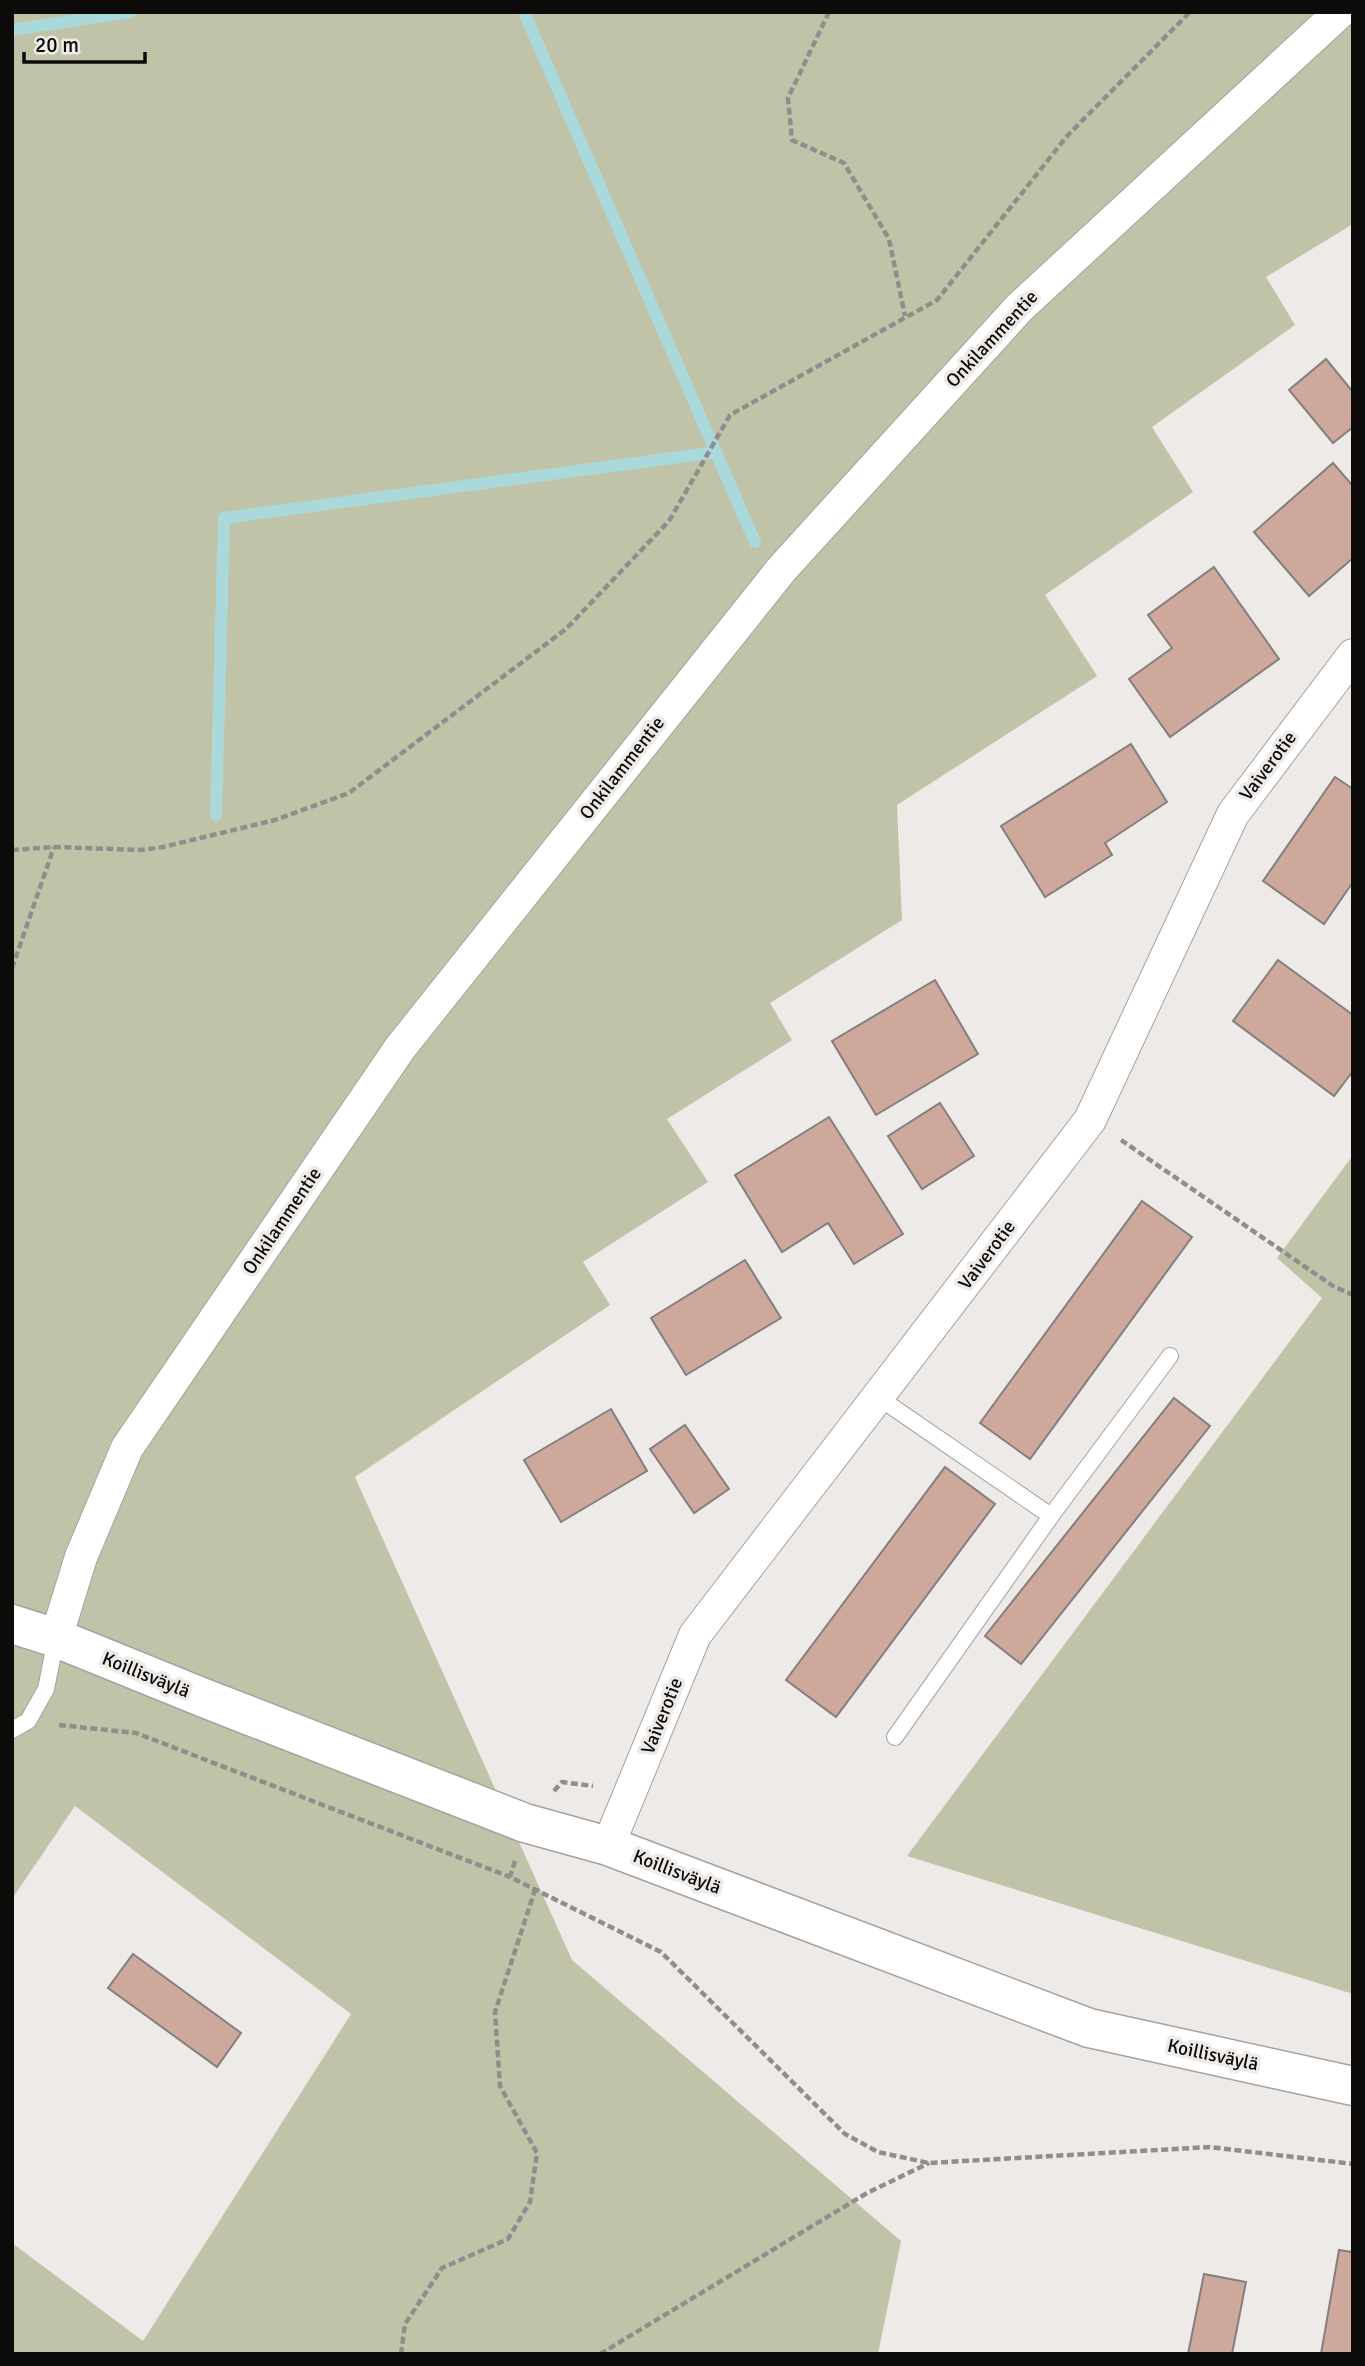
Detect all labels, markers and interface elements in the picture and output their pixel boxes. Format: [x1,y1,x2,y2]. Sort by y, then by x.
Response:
scale bar [24,21,145,65]
text: 20 m [35,32,79,58]
street label: Onkilammentie [941,285,1043,393]
street label: Onkilammentie [574,712,670,824]
street label: Vaiverotie [1234,727,1302,805]
street label: Onkilammentie [237,1163,327,1279]
street label: Vaiverotie [953,1216,1021,1294]
street label: Koillisväylä [99,1647,193,1703]
street label: Vaiverotie [636,1674,688,1758]
street label: Koillisväylä [630,1844,724,1900]
street label: Koillisväylä [1165,2034,1261,2076]

